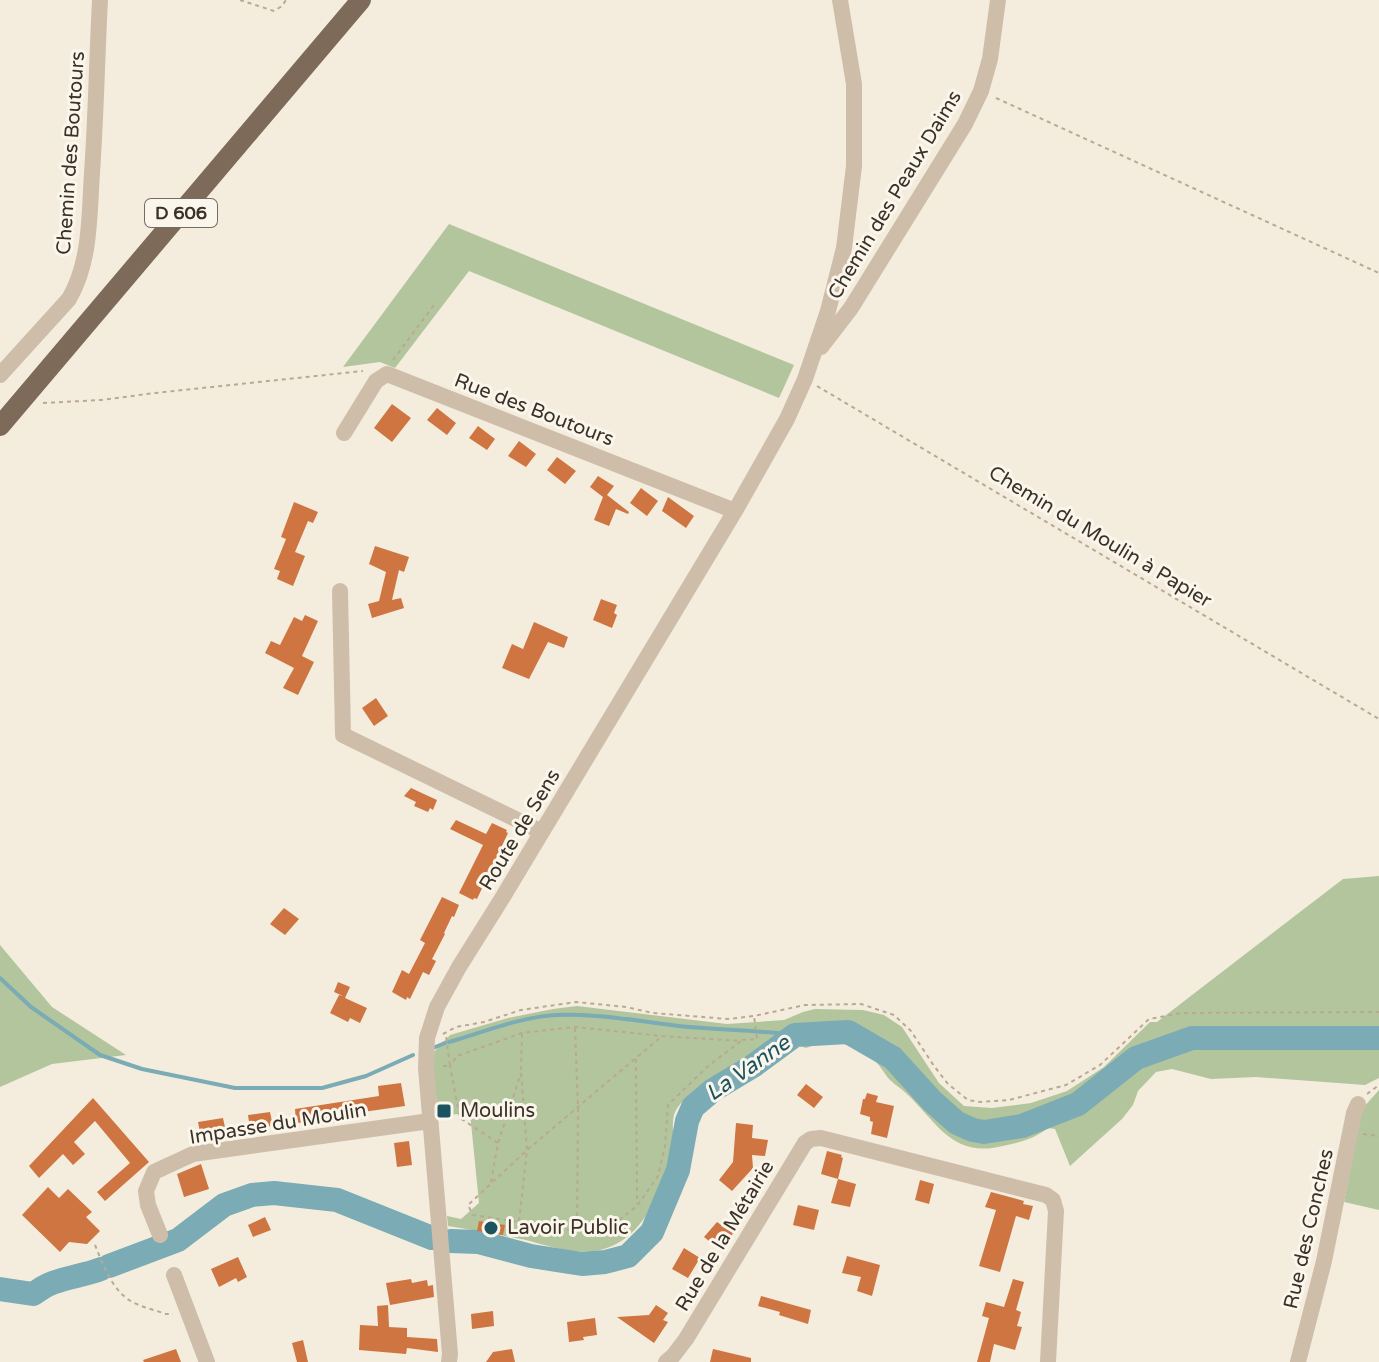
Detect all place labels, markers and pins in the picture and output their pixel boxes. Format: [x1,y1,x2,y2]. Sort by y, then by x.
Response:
place label: Moulins [460,1099,535,1123]
marker: Moulins [435,1102,453,1120]
place label: Lavoir Public [507,1216,629,1240]
marker: Lavoir Public [482,1219,500,1237]

